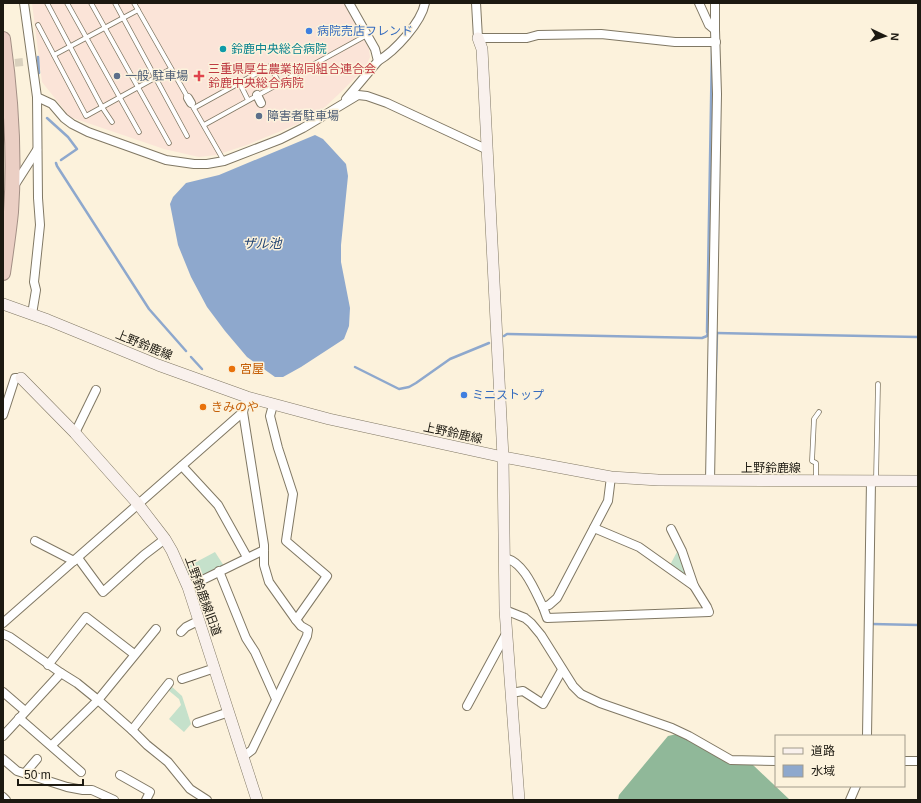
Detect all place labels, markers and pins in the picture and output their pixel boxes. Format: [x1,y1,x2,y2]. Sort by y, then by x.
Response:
place label: 病院売店フレンド [317,24,413,38]
marker: 病院売店フレンド [304,26,314,36]
place label: 鈴鹿中央総合病院 [231,42,327,56]
marker: 鈴鹿中央総合病院 [218,44,228,54]
place label: 三重県厚生農業協同組合連合会 鈴鹿中央総合病院 [208,62,376,90]
place label: 一般 駐車場 [125,69,188,83]
marker: 三重県厚生農業協同組合連合会 鈴鹿中央総合病院 [193,70,205,82]
marker: 一般 駐車場 [112,71,122,81]
place label: 障害者駐車場 [267,109,339,123]
marker: 障害者駐車場 [254,111,264,121]
place label: 宮屋 [240,362,264,376]
marker: 宮屋 [227,364,237,374]
place label: ミニストップ [472,388,544,402]
marker: ミニストップ [459,390,469,400]
place label: きみのや [211,400,259,414]
marker: きみのや [198,402,208,412]

